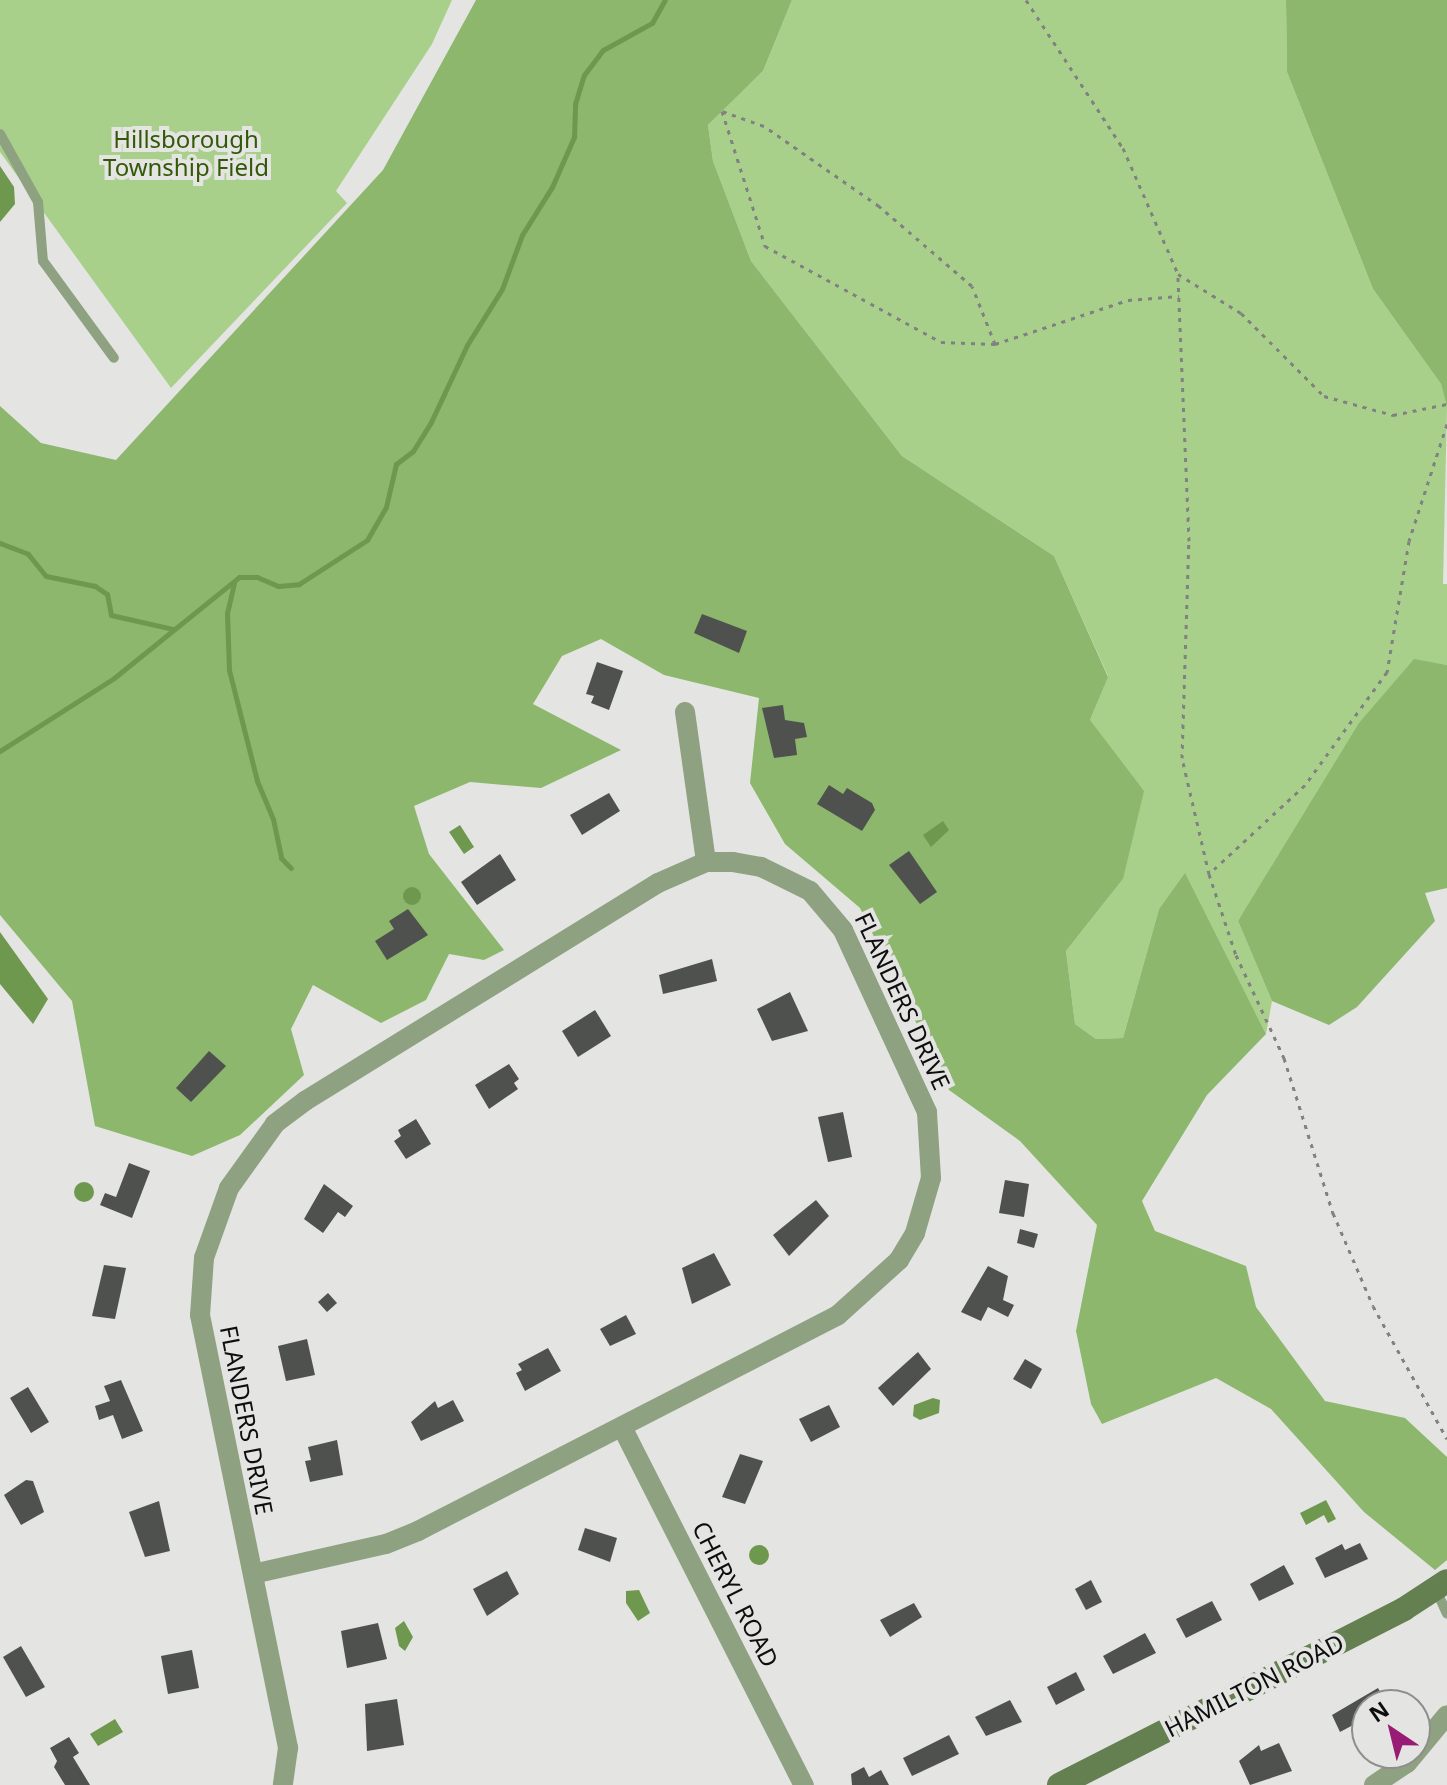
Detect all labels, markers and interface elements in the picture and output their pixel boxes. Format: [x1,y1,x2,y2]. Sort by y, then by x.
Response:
park label: Hillsborough Township Field [103,125,269,181]
street label: FLANDERS DRIVE [849,908,957,1094]
street label: FLANDERS DRIVE [215,1323,279,1517]
street label: CHERYL ROAD [687,1516,785,1672]
street label: HAMILTON ROAD [1160,1627,1348,1743]
north arrow [1351,1689,1431,1769]
text: N [1362,1694,1394,1728]

